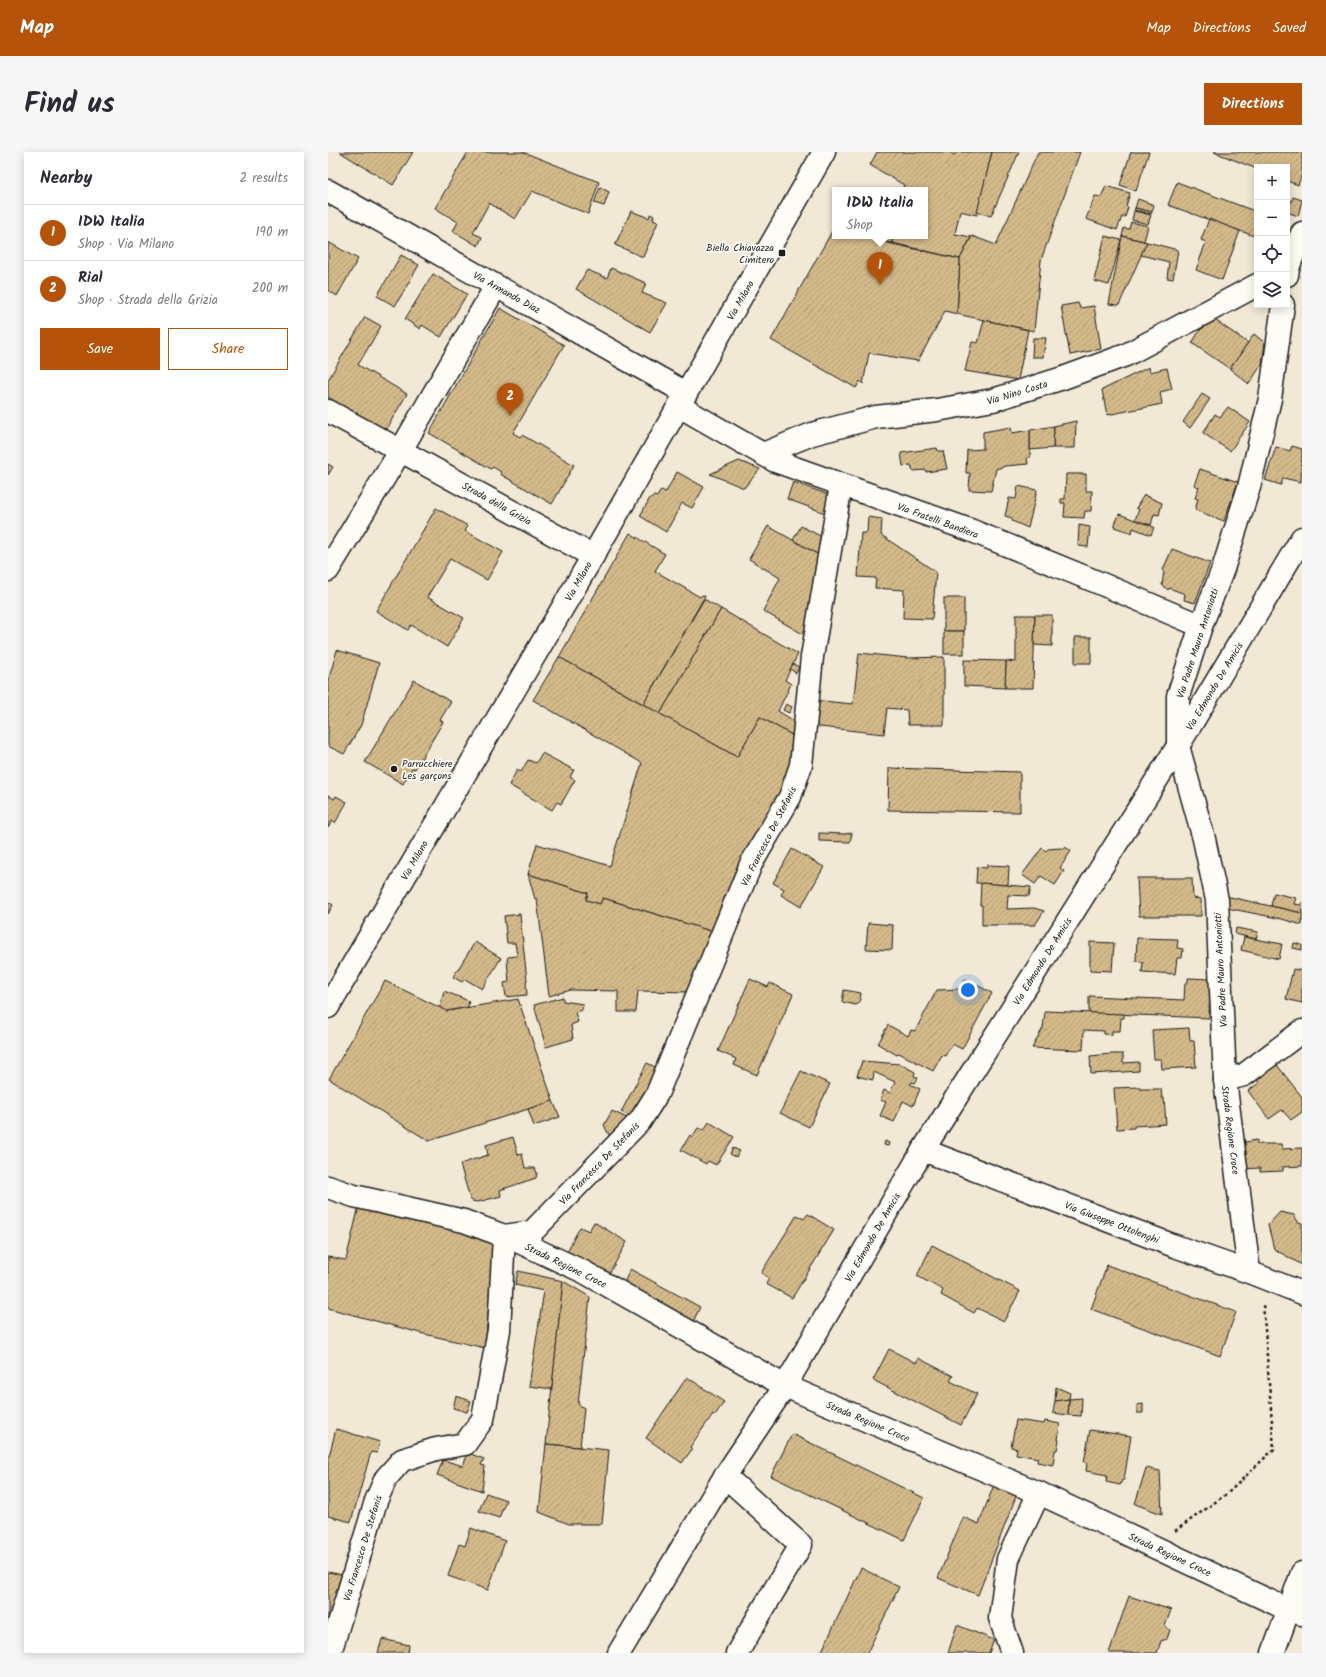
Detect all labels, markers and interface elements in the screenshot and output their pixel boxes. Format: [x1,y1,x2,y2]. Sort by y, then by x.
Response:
text: Map [20,13,54,43]
text: Map [1146,17,1171,39]
text: Directions [1193,17,1251,39]
text: Saved [1273,17,1306,39]
text: Find us [24,82,115,127]
button: Directions [1204,83,1302,125]
map controls [1254,164,1290,308]
button: + [1254,164,1290,200]
text: Nearby [40,165,92,192]
text: 2 results [240,168,288,189]
popup [832,187,928,239]
text: IDW Italia [847,191,913,215]
button: − [1254,200,1290,236]
text: IDW Italia [78,210,145,234]
text: Shop [847,215,873,236]
text: 1 [51,222,55,243]
text: 190 m [256,222,288,243]
text: Shop · Via Milano [78,234,174,255]
button: locate [1254,236,1290,272]
place label: Biella Chiavazza Cimitero [706,240,774,268]
marker: Biella Chiavazza Cimitero [777,248,787,258]
pin: 1 [867,252,893,285]
text: Rial [78,266,103,290]
street label: Via Armando Diaz [470,268,544,318]
button: layers [1254,272,1290,308]
street label: Via Milano [723,277,759,323]
text: 2 [49,278,57,299]
text: 200 m [252,278,288,299]
text: Shop · Strada della Grizia [78,290,218,311]
button: Save [40,328,160,370]
button: Share [168,328,288,370]
street label: Via Nino Costa [985,376,1050,410]
pin: 2 [497,383,523,416]
street label: Strada della Grizia [459,478,534,530]
street label: Via Fratelli Bandiera [895,499,981,543]
street label: Via Milano [561,558,597,604]
street label: Via Padre Mauro Antoniotti [1173,586,1223,700]
street label: Via Edmondo De Amicis [1182,638,1248,734]
place label: Parrucchiere Les garçons [402,756,453,784]
marker: Parrucchiere Les garçons [389,764,399,774]
street label: Via Francesco De Stefanis [737,783,801,889]
street label: Via Milano [397,837,433,883]
street label: Via Padre Mauro Antoniotti [1210,912,1232,1028]
street label: Via Edmondo De Amicis [1009,914,1077,1009]
your location [958,980,978,1000]
street label: Strada Regione Croce [1217,1085,1243,1176]
street label: Via Francesco De Stefanis [556,1118,644,1209]
street label: Via Edmondo De Amicis [841,1189,905,1285]
street label: Via Giuseppe Ottolenghi [1062,1198,1162,1248]
street label: Strada Regione Croce [522,1239,610,1293]
street label: Strada Regione Croce [823,1397,912,1447]
street label: Via Francesco De Stefanis [339,1493,387,1603]
street label: Strada Regione Croce [1126,1529,1214,1581]

